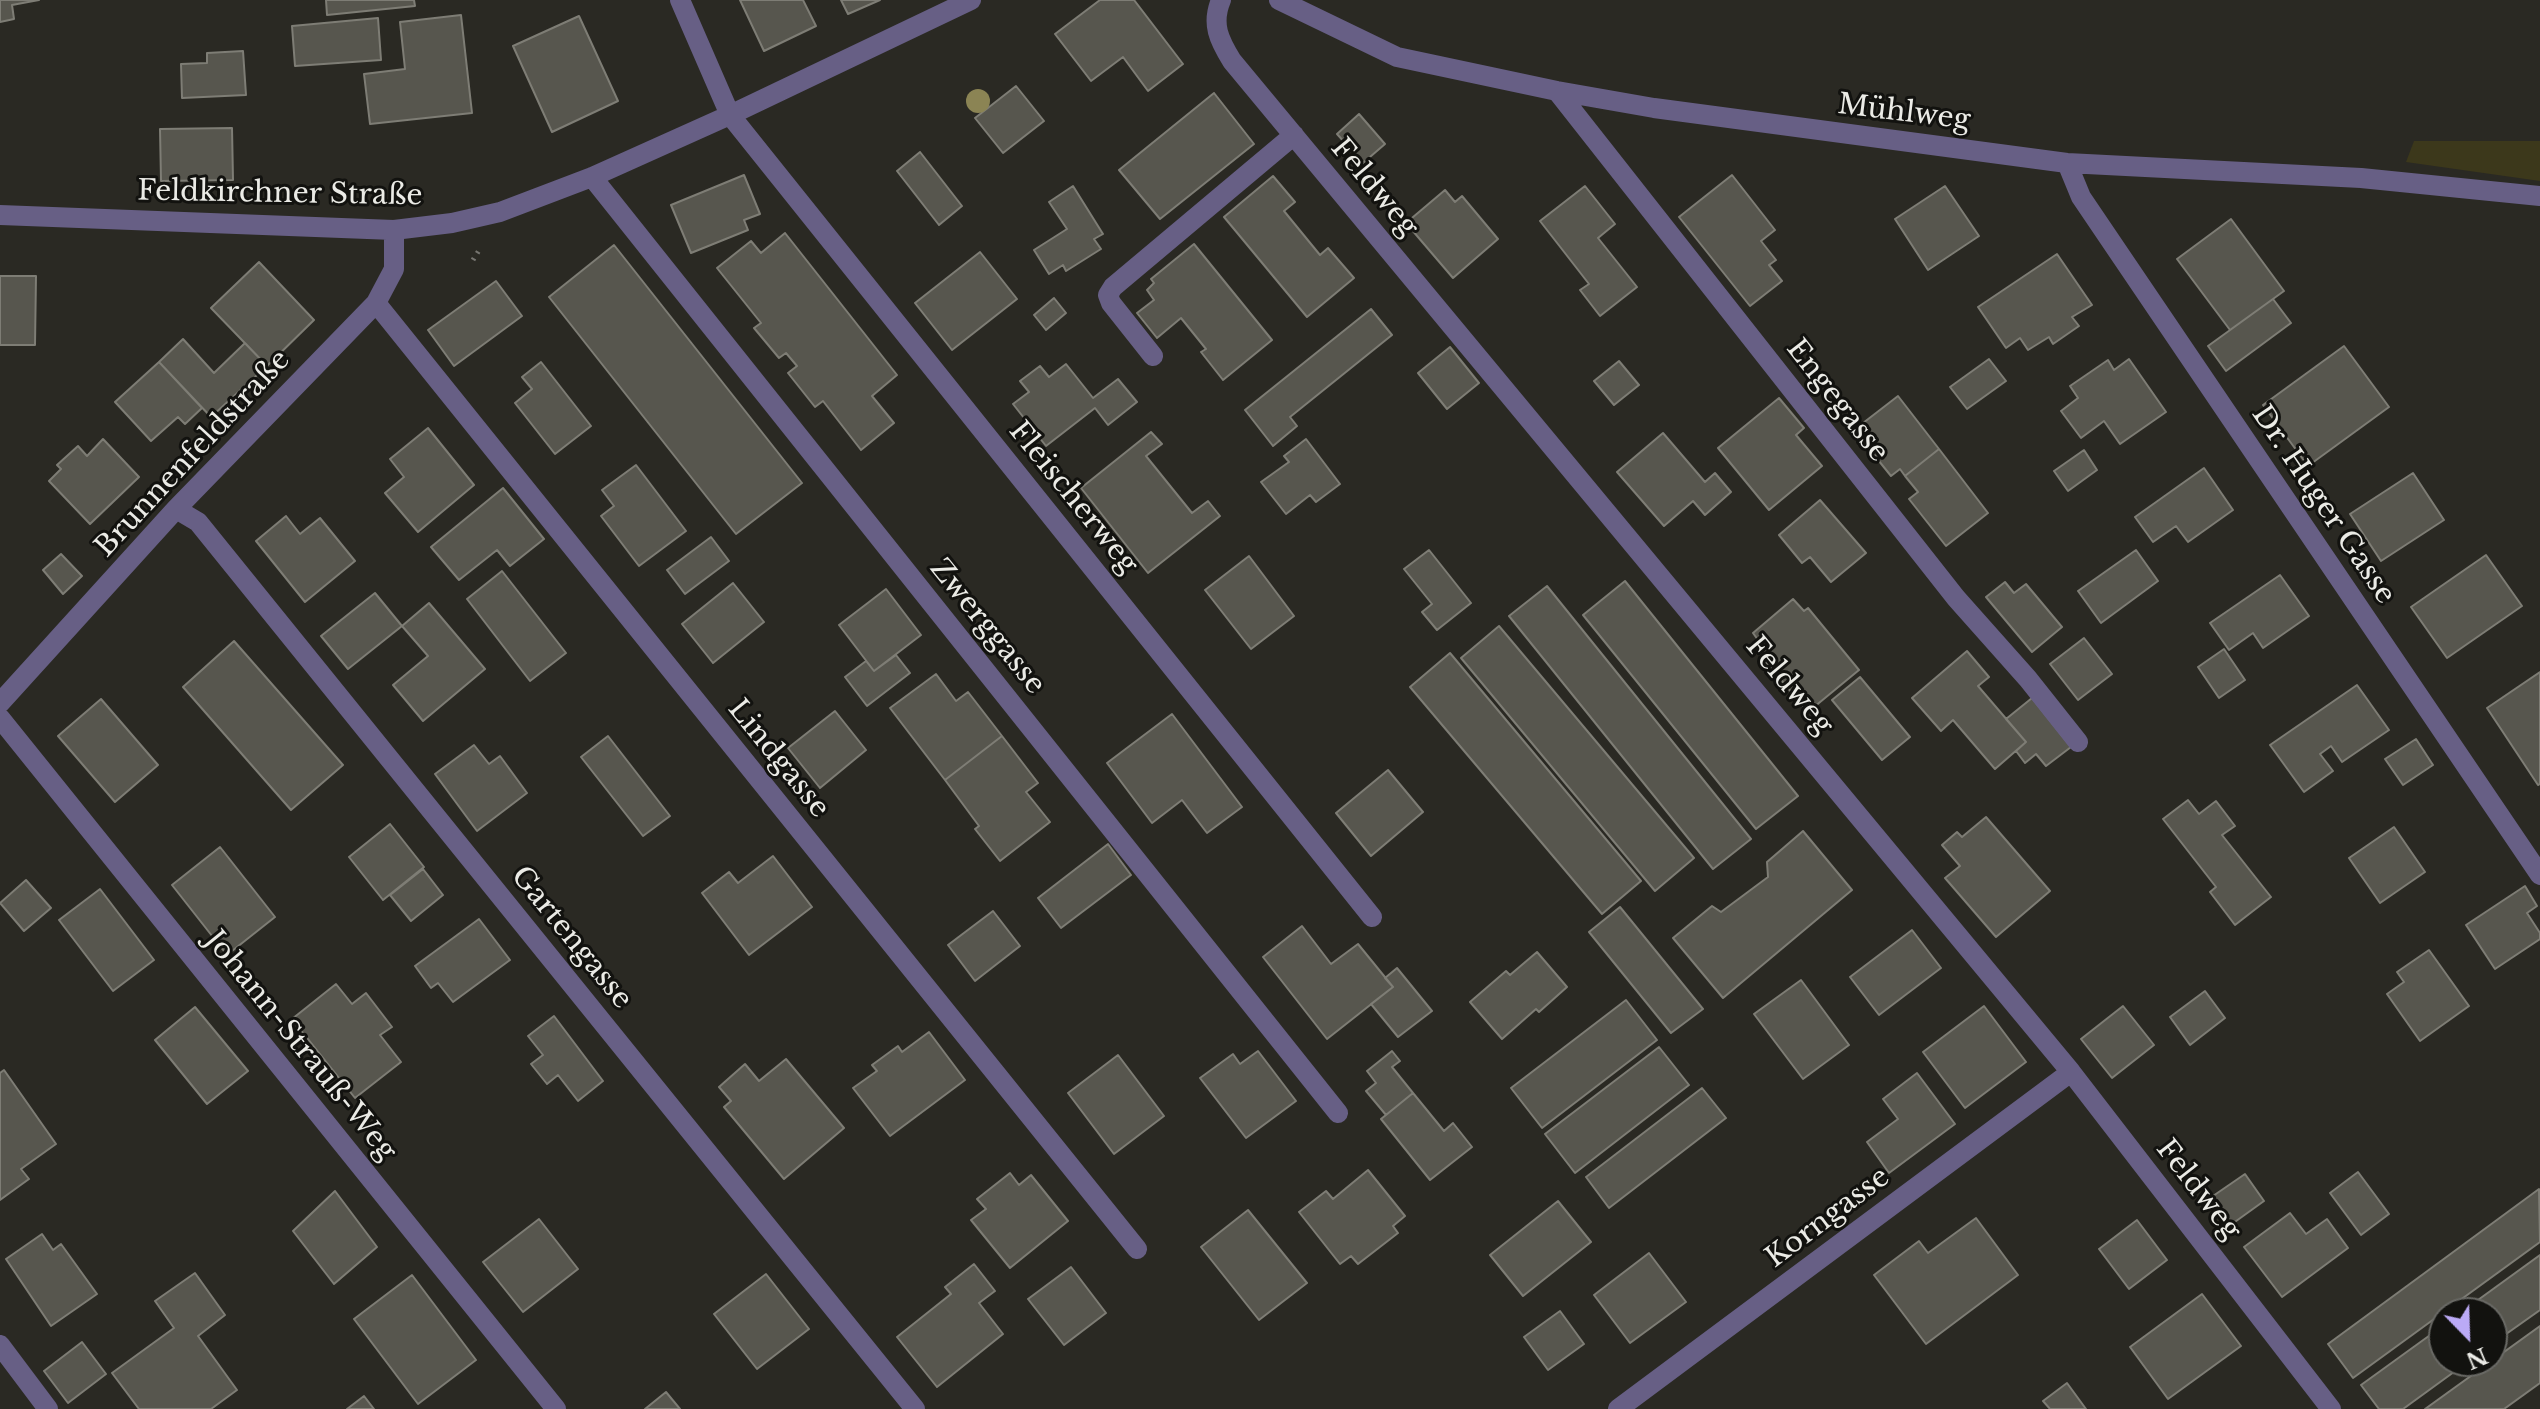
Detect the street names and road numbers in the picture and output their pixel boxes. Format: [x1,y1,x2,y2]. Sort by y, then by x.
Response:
street label: Mühlweg [1836,88,1972,138]
street label: Feldweg [1323,132,1425,244]
street label: Feldkirchner Straße [137,175,423,213]
street label: Engegasse [1779,333,1895,469]
street label: Brunnenfeldstraße [89,344,297,564]
street label: Dr. Huger Gasse [2244,399,2402,611]
street label: Fleischerweg [1001,415,1145,581]
street label: Zwerggasse [922,553,1052,701]
street label: Feldweg [1738,630,1840,742]
street label: Lindgasse [720,693,836,825]
street label: Gartengasse [504,860,638,1016]
street label: Johann-Strauß-Weg [197,924,403,1168]
street label: Feldweg [2149,1133,2247,1247]
street label: Korngasse [1760,1161,1896,1275]

